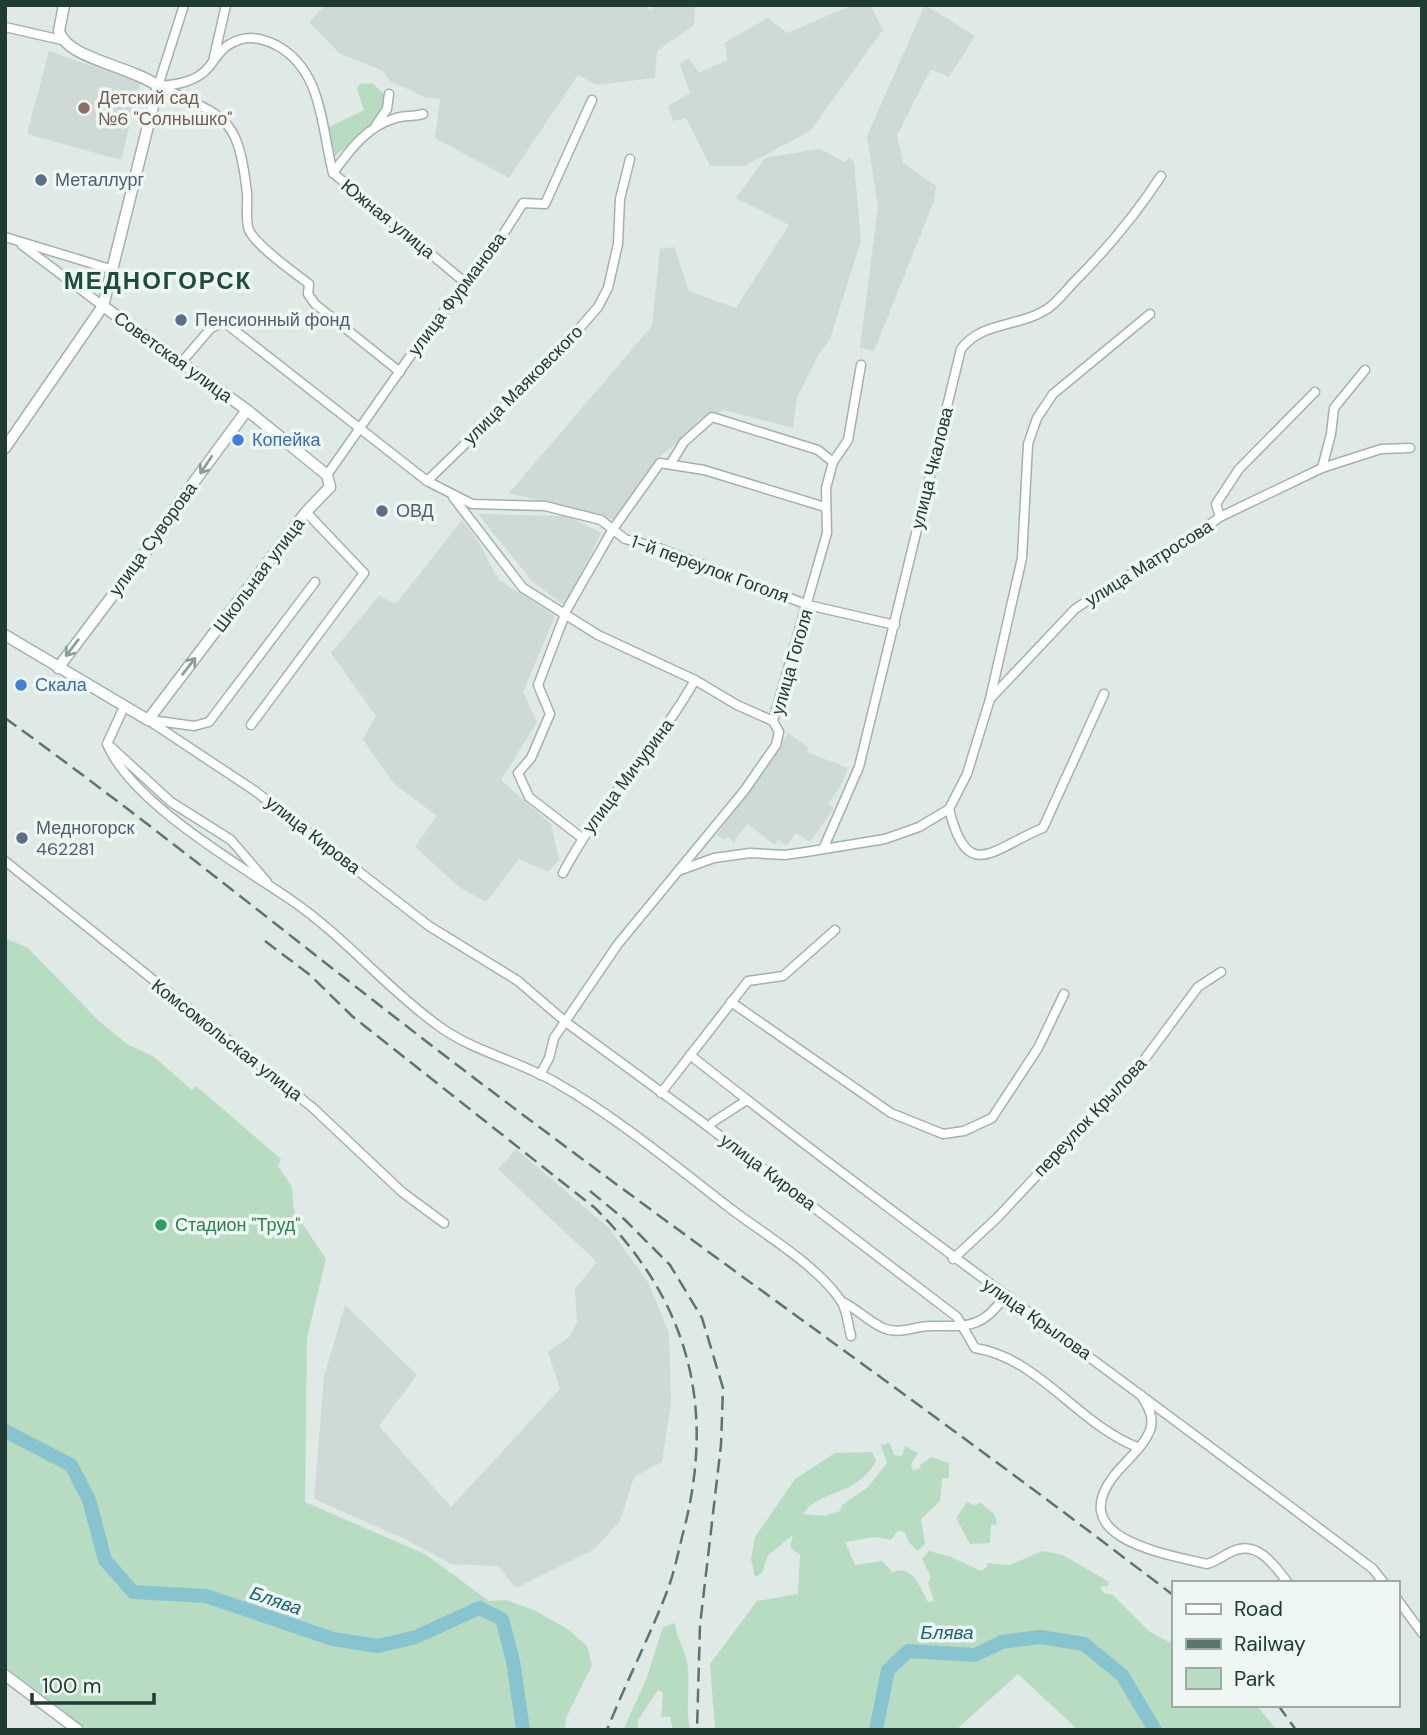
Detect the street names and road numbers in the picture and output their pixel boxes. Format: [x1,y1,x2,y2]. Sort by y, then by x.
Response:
street label: Южная улица [336,174,441,265]
street label: улица Фурманова [403,227,512,361]
street label: Советская улица [109,306,238,409]
street label: улица Маяковского [458,320,588,450]
street label: улица Чкалова [905,404,959,531]
street label: улица Суворова [104,477,203,601]
street label: Школьная улица [208,512,311,637]
street label: улица Матросова [1081,514,1218,612]
street label: 1-й переулок Гоголя [628,529,792,609]
street label: улица Гоголя [765,606,819,718]
street label: улица Мичурина [577,713,680,838]
street label: улица Кирова [261,790,366,880]
street label: Комсомольская улица [147,974,308,1107]
street label: переулок Крылова [1028,1051,1152,1182]
street label: улица Кирова [715,1128,822,1217]
street label: улица Крылова [978,1273,1097,1366]

